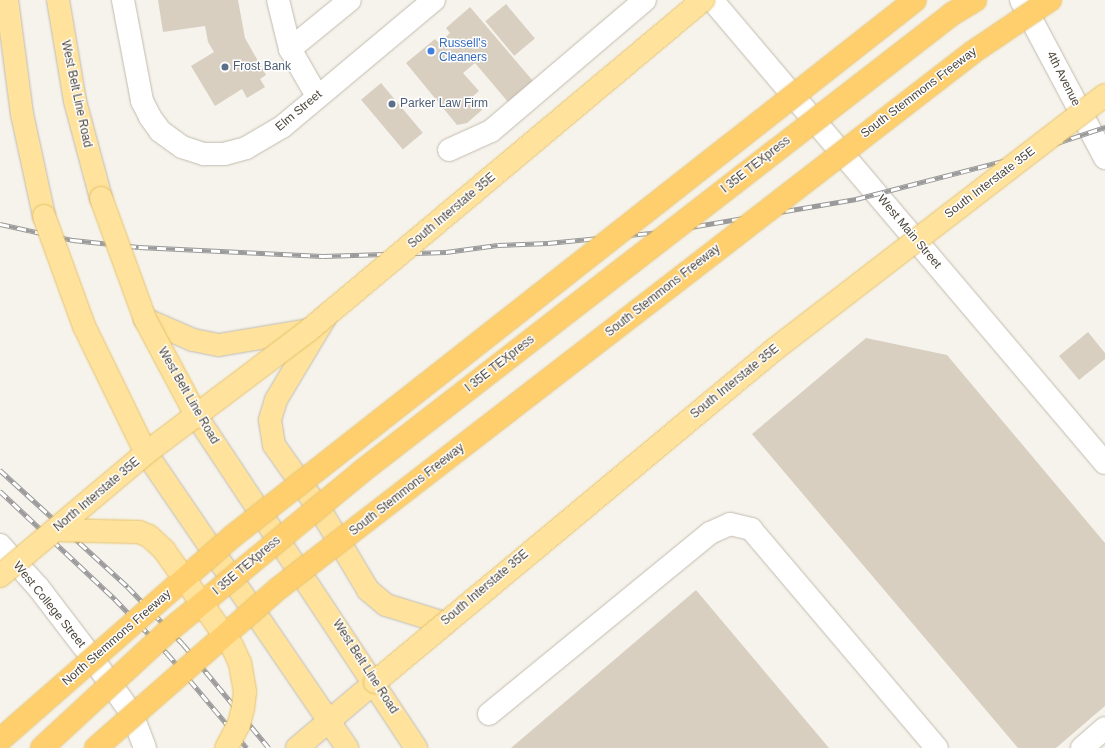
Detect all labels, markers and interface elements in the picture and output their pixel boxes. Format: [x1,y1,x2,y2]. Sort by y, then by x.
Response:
place label: Russell's Cleaners [439,37,487,65]
street label: West Belt Line Road [58,39,94,149]
street label: South Stemmons Freeway [858,45,980,141]
marker: Russell's Cleaners [426,46,436,56]
street label: 4th Avenue [1043,49,1083,109]
place label: Frost Bank [233,60,291,74]
marker: Frost Bank [220,62,230,72]
street label: Elm Street [273,87,325,135]
place label: Parker Law Firm [400,97,488,111]
marker: Parker Law Firm [387,99,397,109]
street label: I 35E TEXpress [718,133,794,197]
street label: South Interstate 35E [942,144,1038,222]
street label: South Interstate 35E [405,170,499,252]
street label: West Main Street [874,192,944,272]
street label: South Stemmons Freeway [603,242,723,340]
street label: I 35E TEXpress [462,332,538,396]
street label: South Interstate 35E [688,342,782,422]
street label: West Belt Line Road [154,345,222,447]
street label: South Stemmons Freeway [347,441,467,539]
street label: North Interstate 35E [51,455,143,535]
street label: I 35E TEXpress [210,533,284,599]
street label: South Interstate 35E [438,547,532,629]
street label: West College Street [10,559,88,651]
street label: North Stemmons Freeway [60,587,174,689]
street label: West Belt Line Road [329,617,401,717]

